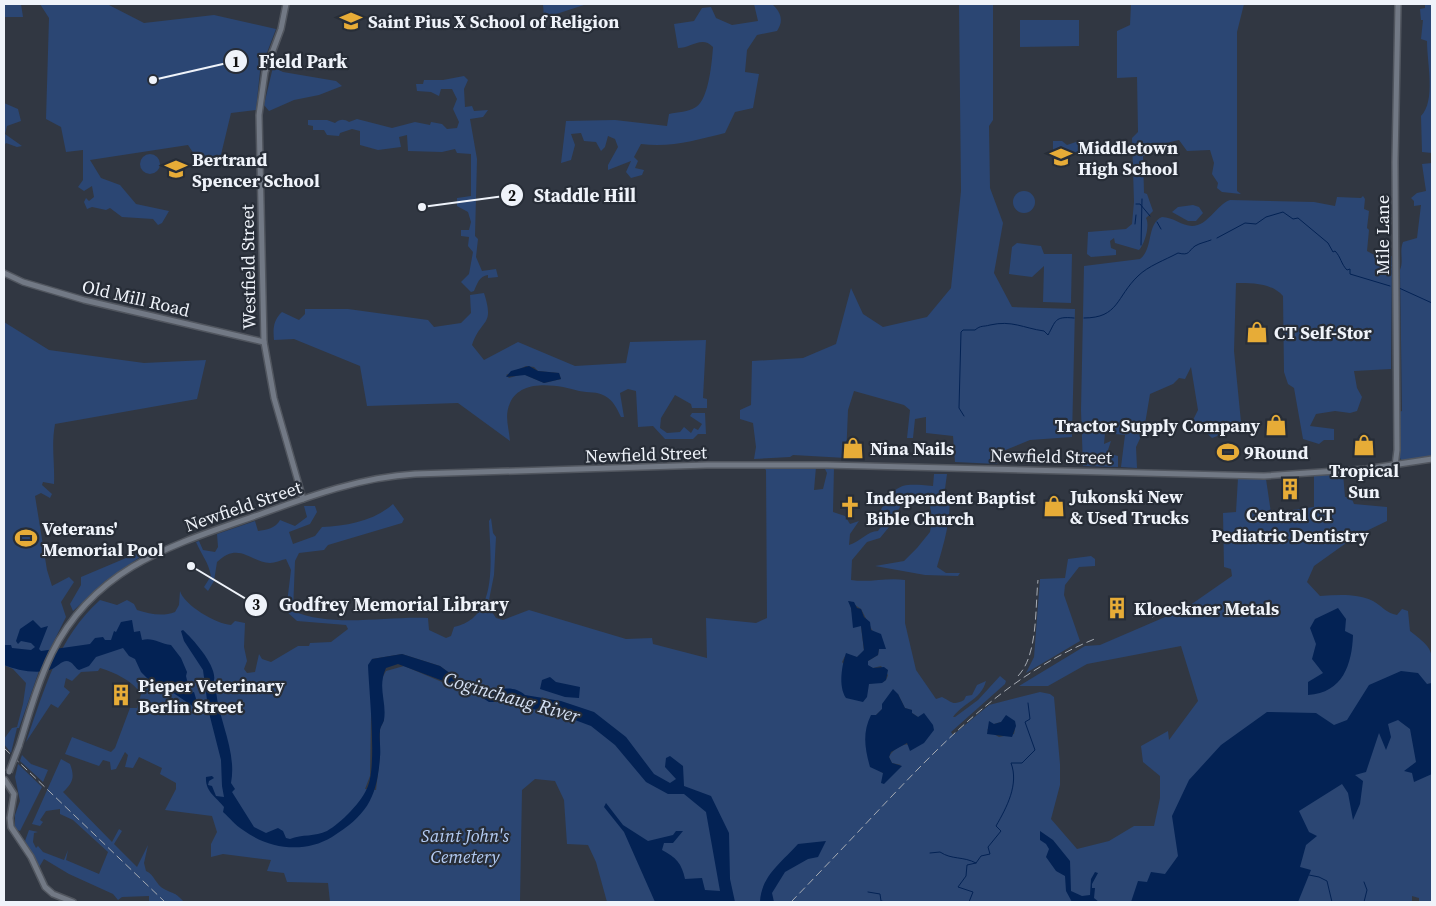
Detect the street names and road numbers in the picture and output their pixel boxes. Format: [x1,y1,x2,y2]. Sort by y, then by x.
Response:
street label: Mile Lane [1370,195,1395,275]
street label: Westfield Street [234,204,262,330]
street label: Old Mill Road [80,273,192,323]
street label: Newfield Street [585,439,708,469]
street label: Newfield Street [990,442,1112,470]
street label: Newfield Street [181,474,305,538]

